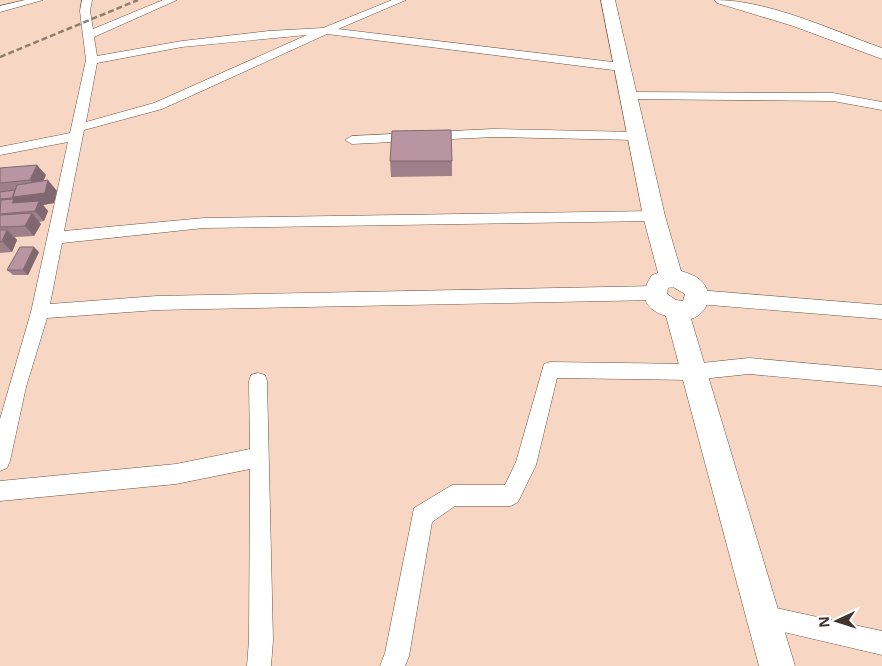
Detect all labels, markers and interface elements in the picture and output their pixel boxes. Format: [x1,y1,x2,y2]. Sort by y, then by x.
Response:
north arrow [812,596,862,646]
text: N [814,616,833,628]

